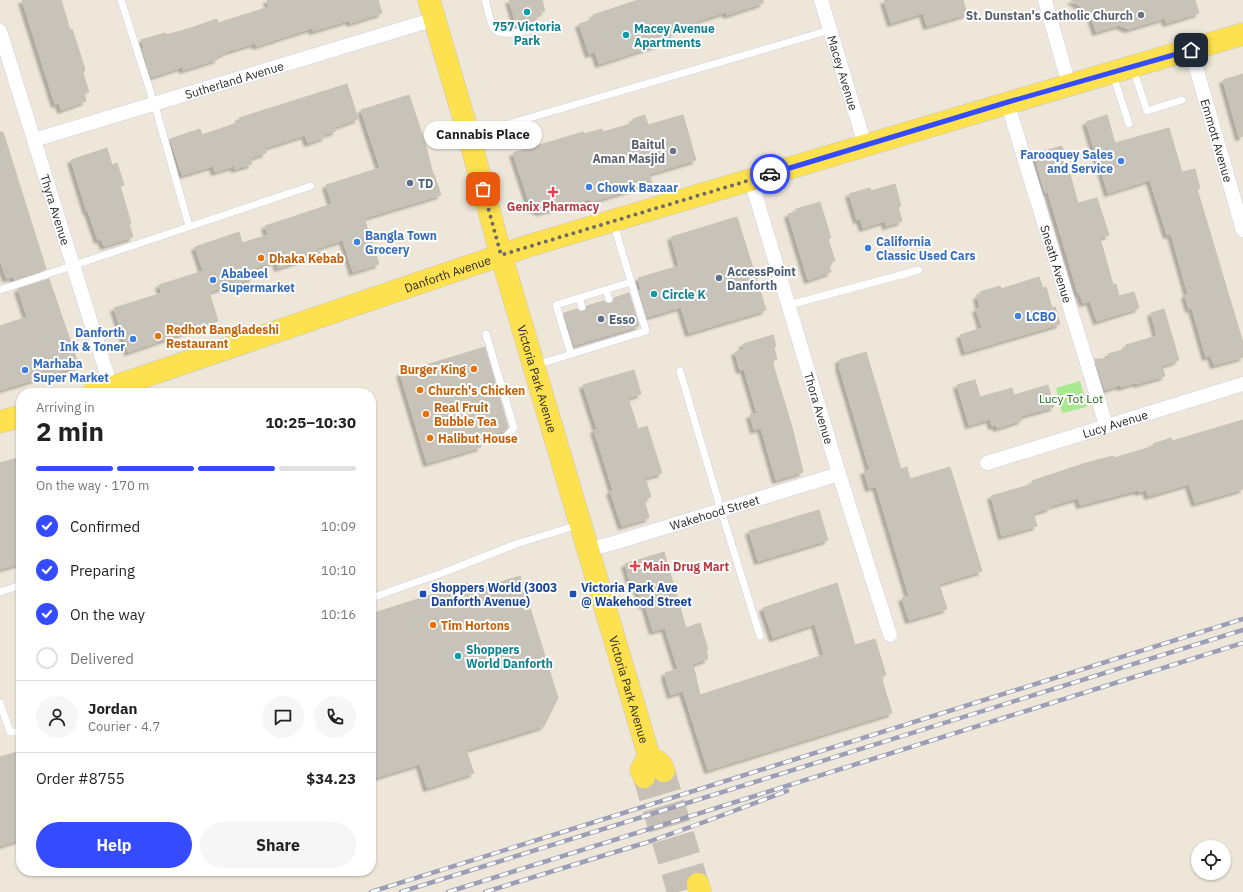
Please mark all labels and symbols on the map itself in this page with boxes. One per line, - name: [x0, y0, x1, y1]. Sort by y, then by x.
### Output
- marker: 757 Victoria Park: [522, 7, 532, 17]
- place label: St. Dunstan's Catholic Church: [966, 8, 1133, 23]
- marker: St. Dunstan's Catholic Church: [1136, 10, 1146, 20]
- place label: 757 Victoria Park: [493, 19, 561, 48]
- place label: Macey Avenue Apartments: [634, 21, 715, 50]
- marker: Macey Avenue Apartments: [621, 30, 631, 40]
- street label: Macey Avenue: [825, 33, 862, 112]
- pin: [1174, 33, 1208, 67]
- street label: Sutherland Avenue: [183, 58, 286, 102]
- street label: Emmott Avenue: [1198, 97, 1236, 184]
- callout: Cannabis Place: [424, 121, 542, 149]
- place label: Baitul Aman Masjid: [592, 137, 665, 166]
- marker: Baitul Aman Masjid: [668, 146, 678, 156]
- place label: Farooquey Sales and Service: [1020, 147, 1113, 176]
- courier: [750, 154, 790, 194]
- marker: Farooquey Sales and Service: [1116, 156, 1126, 166]
- street label: Thyra Avenue: [38, 172, 74, 247]
- pin: [466, 172, 500, 206]
- place label: TD: [418, 176, 433, 191]
- marker: TD: [405, 178, 415, 188]
- place label: Chowk Bazaar: [597, 180, 678, 195]
- marker: Chowk Bazaar: [584, 182, 594, 192]
- marker: Genix Pharmacy: [548, 187, 558, 197]
- place label: Genix Pharmacy: [507, 199, 600, 214]
- street label: Sneath Avenue: [1038, 223, 1076, 305]
- place label: Bangla Town Grocery: [365, 228, 437, 257]
- place label: California Classic Used Cars: [876, 234, 976, 263]
- marker: Bangla Town Grocery: [352, 237, 362, 247]
- marker: California Classic Used Cars: [863, 243, 873, 253]
- place label: Dhaka Kebab: [269, 251, 344, 266]
- street label: Danforth Avenue: [402, 252, 493, 295]
- marker: Dhaka Kebab: [256, 253, 266, 263]
- place label: AccessPoint Danforth: [727, 264, 796, 293]
- place label: Ababeel Supermarket: [221, 266, 295, 295]
- marker: AccessPoint Danforth: [714, 273, 724, 283]
- marker: Ababeel Supermarket: [208, 275, 218, 285]
- place label: Circle K: [662, 287, 706, 302]
- marker: Circle K: [649, 289, 659, 299]
- place label: LCBO: [1026, 309, 1056, 324]
- marker: LCBO: [1013, 311, 1023, 321]
- place label: Esso: [609, 312, 635, 327]
- marker: Esso: [596, 314, 606, 324]
- place label: Redhot Bangladeshi Restaurant: [166, 322, 279, 351]
- street label: Victoria Park Avenue: [515, 323, 561, 435]
- place label: Danforth Ink & Toner: [60, 325, 125, 354]
- marker: Redhot Bangladeshi Restaurant: [153, 331, 163, 341]
- marker: Danforth Ink & Toner: [128, 334, 138, 344]
- place label: Marhaba Super Market: [33, 356, 109, 385]
- place label: Burger King: [400, 362, 466, 377]
- marker: Burger King: [469, 364, 479, 374]
- marker: Marhaba Super Market: [20, 365, 30, 375]
- street label: Thora Avenue: [801, 370, 837, 446]
- place label: Church's Chicken: [428, 383, 525, 398]
- marker: Church's Chicken: [415, 385, 425, 395]
- park label: Lucy Tot Lot: [1039, 391, 1103, 406]
- place label: Real Fruit Bubble Tea: [434, 400, 497, 429]
- street label: Lucy Avenue: [1080, 406, 1150, 441]
- marker: Real Fruit Bubble Tea: [421, 409, 431, 419]
- place label: Halibut House: [438, 431, 518, 446]
- marker: Halibut House: [425, 433, 435, 443]
- street label: Wakehood Street: [668, 491, 761, 533]
- place label: Main Drug Mart: [643, 559, 729, 574]
- marker: Main Drug Mart: [630, 561, 640, 571]
- place label: Shoppers World (3003 Danforth Avenue): [431, 580, 557, 609]
- place label: Victoria Park Ave @ Wakehood Street: [581, 580, 692, 609]
- marker: Shoppers World (3003 Danforth Avenue): [418, 589, 428, 599]
- marker: Victoria Park Ave @ Wakehood Street: [568, 589, 578, 599]
- place label: Tim Hortons: [441, 618, 510, 633]
- marker: Tim Hortons: [428, 620, 438, 630]
- street label: Victoria Park Avenue: [606, 634, 652, 745]
- place label: Shoppers World Danforth: [466, 642, 553, 671]
- marker: Shoppers World Danforth: [453, 651, 463, 661]

